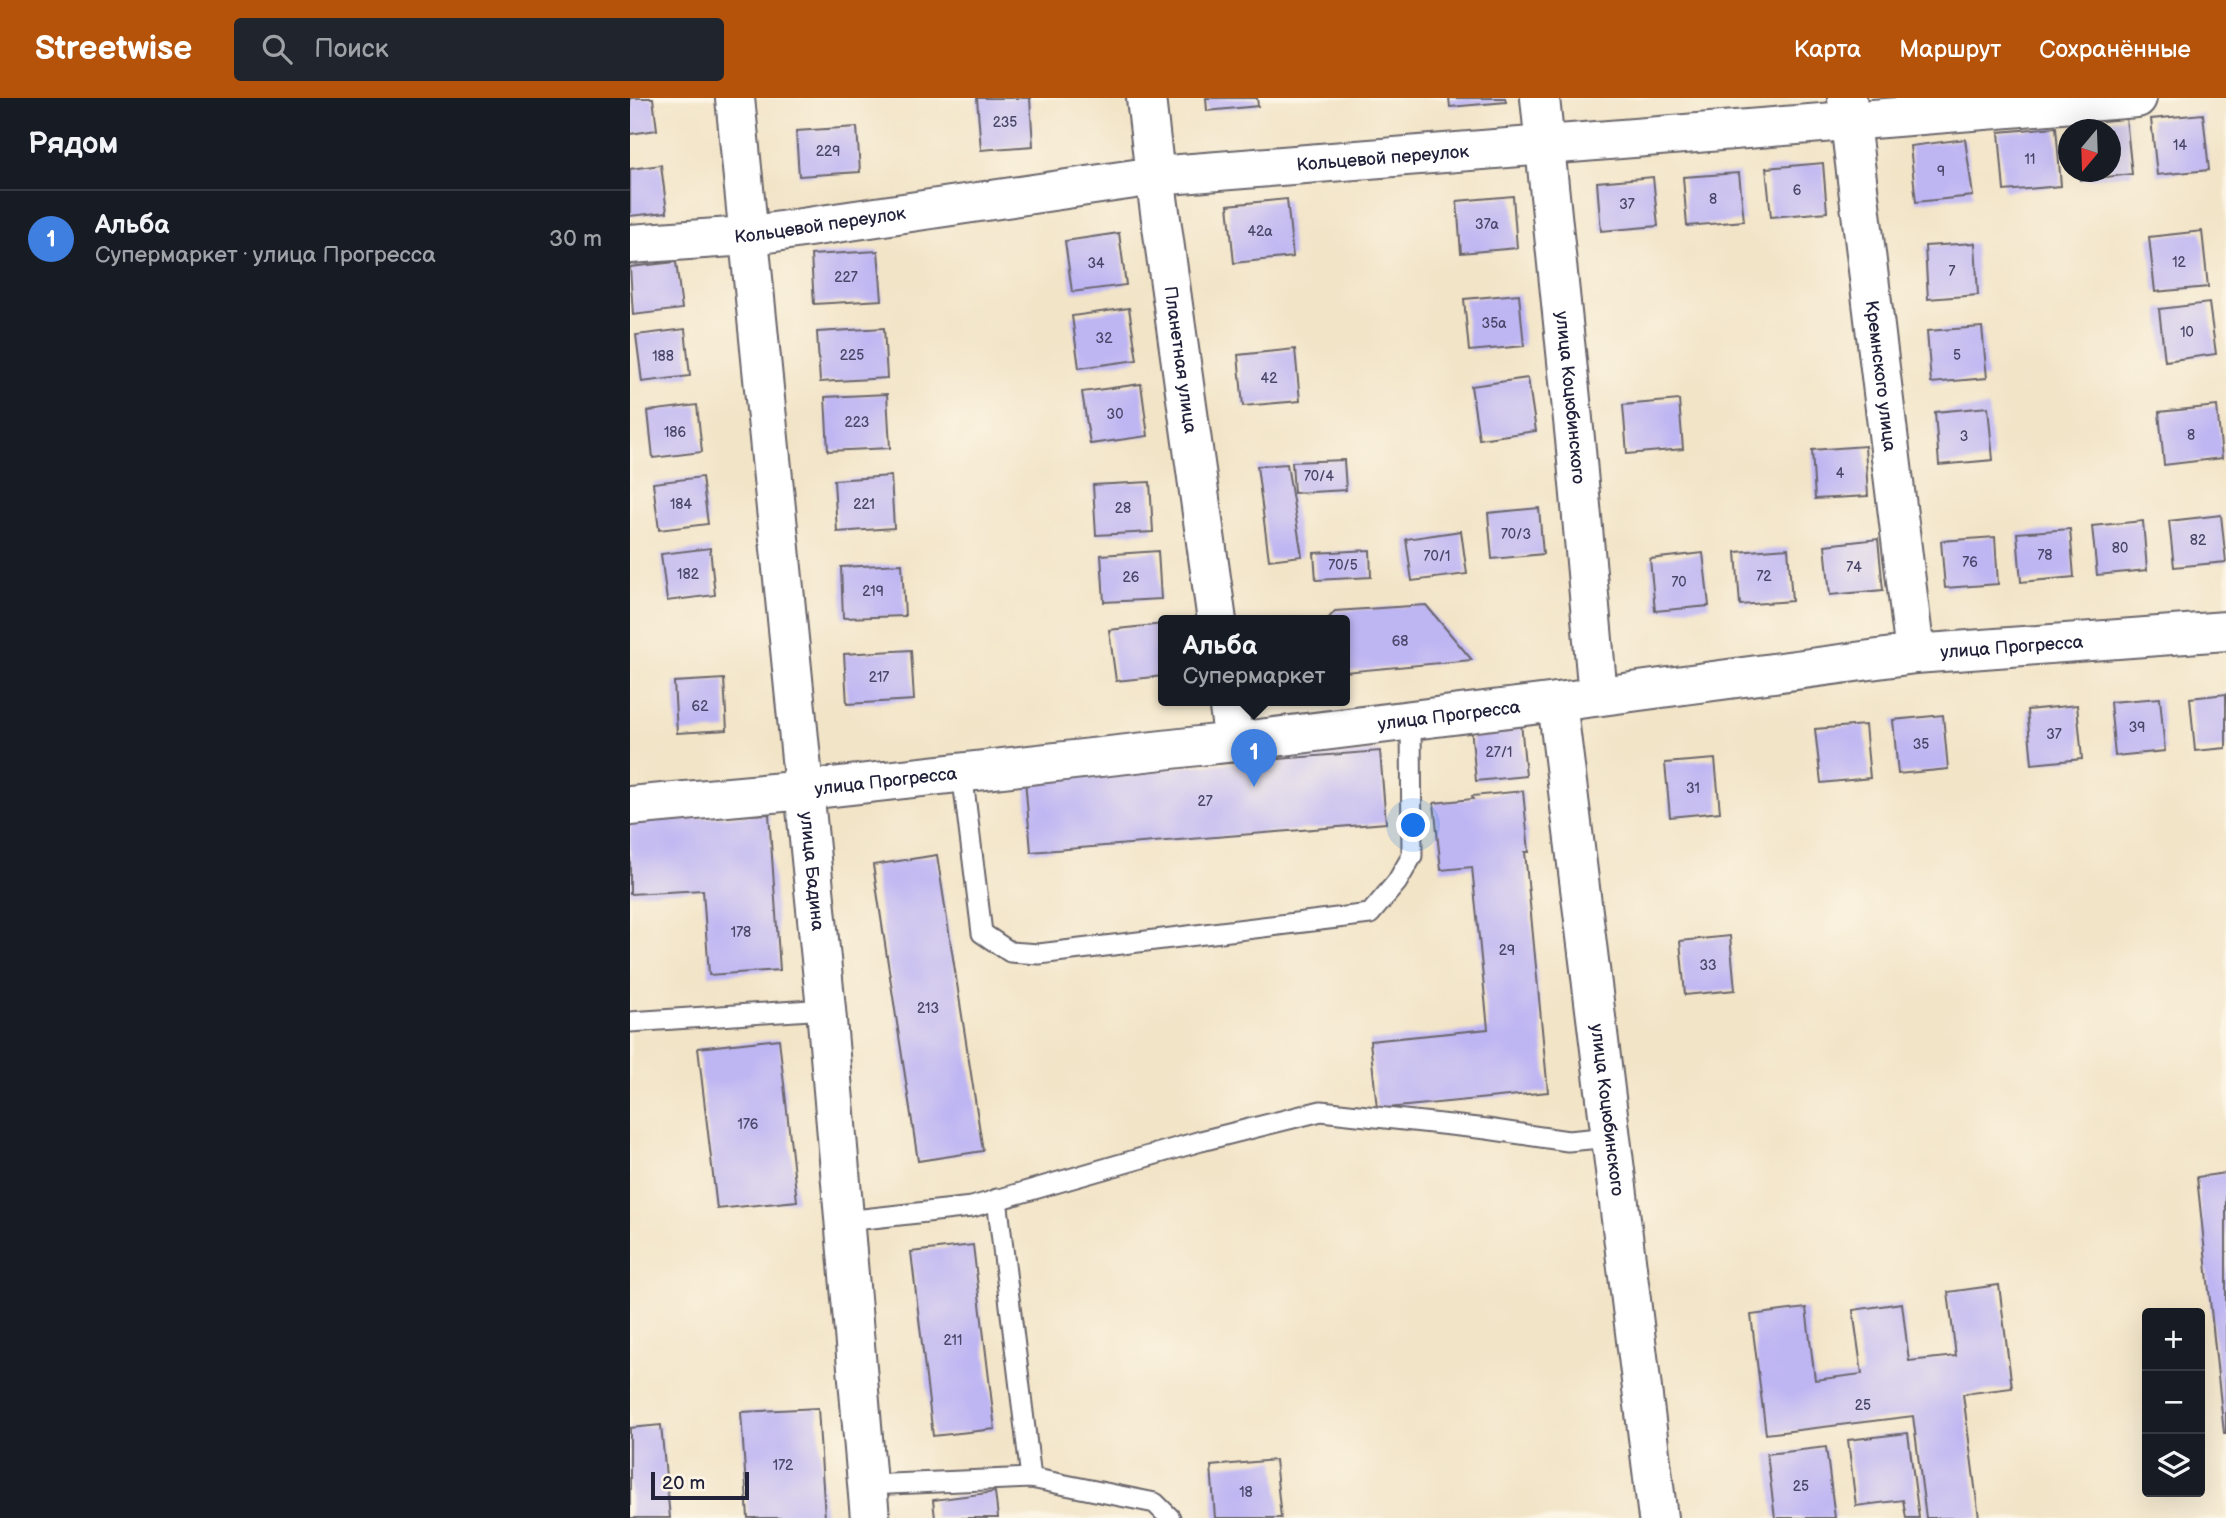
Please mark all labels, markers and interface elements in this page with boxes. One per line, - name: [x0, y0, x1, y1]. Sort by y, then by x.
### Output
- search box: [234, 18, 724, 81]
- text: Streetwise: [35, 29, 192, 69]
- icon: search: [258, 30, 296, 68]
- text: Поиск: [314, 34, 388, 65]
- text: Карта: [1794, 35, 1861, 64]
- text: Маршрут: [1899, 35, 2001, 64]
- text: Сохранённые: [2039, 35, 2191, 64]
- house number: 235: [993, 114, 1017, 131]
- north arrow: [2058, 119, 2121, 182]
- text: Рядом: [28, 126, 118, 162]
- house number: 14: [2173, 137, 2187, 154]
- street label: Кольцевой переулок: [1296, 141, 1470, 175]
- house number: 229: [816, 143, 840, 160]
- house number: 11: [2025, 151, 2035, 168]
- house number: 9: [1937, 163, 1945, 180]
- house number: 6: [1793, 182, 1802, 199]
- house number: 8: [1709, 191, 1717, 208]
- house number: 37: [1619, 196, 1635, 213]
- street label: Кольцевой переулок: [734, 202, 907, 247]
- text: Альба: [95, 210, 169, 241]
- house number: 37а: [1475, 216, 1500, 233]
- house number: 42а: [1247, 223, 1273, 240]
- text: 1: [46, 225, 56, 253]
- text: 30 m: [549, 225, 602, 253]
- text: Супермаркет · улица Прогресса: [95, 241, 436, 269]
- house number: 12: [2172, 254, 2187, 271]
- house number: 34: [1087, 255, 1105, 272]
- house number: 7: [1949, 263, 1956, 280]
- house number: 227: [834, 269, 858, 286]
- street label: Планетная улица: [1160, 285, 1201, 435]
- street label: Кремнского улица: [1861, 299, 1901, 453]
- street label: улица Коцюбинского: [1551, 310, 1589, 485]
- house number: 35а: [1482, 315, 1507, 332]
- house number: 10: [2180, 324, 2194, 341]
- house number: 32: [1096, 330, 1113, 347]
- house number: 225: [840, 347, 864, 364]
- house number: 5: [1953, 347, 1961, 364]
- house number: 188: [652, 348, 674, 365]
- house number: 42: [1261, 370, 1278, 387]
- house number: 30: [1107, 406, 1123, 423]
- house number: 223: [845, 414, 869, 431]
- house number: 186: [664, 424, 687, 441]
- house number: 8: [2187, 427, 2195, 444]
- house number: 3: [1960, 428, 1968, 445]
- house number: 4: [1836, 465, 1845, 482]
- house number: 70/4: [1304, 468, 1334, 485]
- house number: 184: [670, 496, 693, 513]
- house number: 221: [853, 496, 875, 513]
- house number: 28: [1115, 500, 1131, 517]
- house number: 70/3: [1501, 526, 1531, 543]
- house number: 82: [2190, 532, 2207, 549]
- house number: 80: [2112, 540, 2128, 557]
- house number: 78: [2037, 547, 2053, 564]
- house number: 70/1: [1424, 548, 1450, 565]
- house number: 76: [1962, 554, 1978, 571]
- house number: 70/5: [1328, 557, 1358, 574]
- house number: 74: [1846, 559, 1862, 576]
- house number: 182: [677, 566, 700, 583]
- house number: 72: [1756, 568, 1772, 585]
- house number: 26: [1123, 569, 1140, 586]
- house number: 70: [1671, 574, 1687, 591]
- house number: 219: [862, 583, 884, 600]
- popup: [1158, 615, 1350, 706]
- text: Альба: [1183, 631, 1257, 662]
- street label: улица Прогресса: [1939, 631, 2084, 663]
- house number: 68: [1392, 633, 1408, 650]
- text: Супермаркет: [1183, 662, 1325, 690]
- house number: 217: [869, 669, 889, 686]
- street label: улица Прогресса: [1377, 696, 1522, 735]
- house number: 62: [692, 698, 709, 715]
- house number: 39: [2129, 719, 2145, 736]
- house number: 37: [2046, 726, 2062, 743]
- pin: 1: [1231, 729, 1277, 787]
- house number: 35: [1913, 736, 1929, 753]
- house number: 27/1: [1486, 744, 1512, 761]
- street label: улица Прогресса: [813, 763, 959, 799]
- house number: 31: [1686, 780, 1700, 797]
- house number: 27: [1197, 793, 1213, 810]
- your location: [1396, 808, 1430, 842]
- street label: улица Бадина: [796, 811, 829, 932]
- house number: 178: [731, 924, 751, 941]
- house number: 29: [1499, 942, 1515, 959]
- house number: 33: [1699, 957, 1717, 974]
- house number: 213: [917, 1000, 939, 1017]
- street label: улица Коцюбинского: [1586, 1023, 1629, 1197]
- house number: 176: [738, 1116, 759, 1133]
- map controls: [2142, 1308, 2205, 1497]
- button: +: [2142, 1308, 2205, 1371]
- house number: 211: [944, 1332, 962, 1349]
- button: −: [2142, 1371, 2205, 1434]
- house number: 25: [1855, 1397, 1871, 1414]
- button: layers: [2142, 1434, 2205, 1497]
- house number: 172: [773, 1457, 794, 1474]
- scale bar: [651, 1469, 749, 1501]
- text: 20 m: [662, 1472, 705, 1495]
- house number: 25: [1793, 1478, 1809, 1495]
- house number: 18: [1239, 1484, 1253, 1501]

